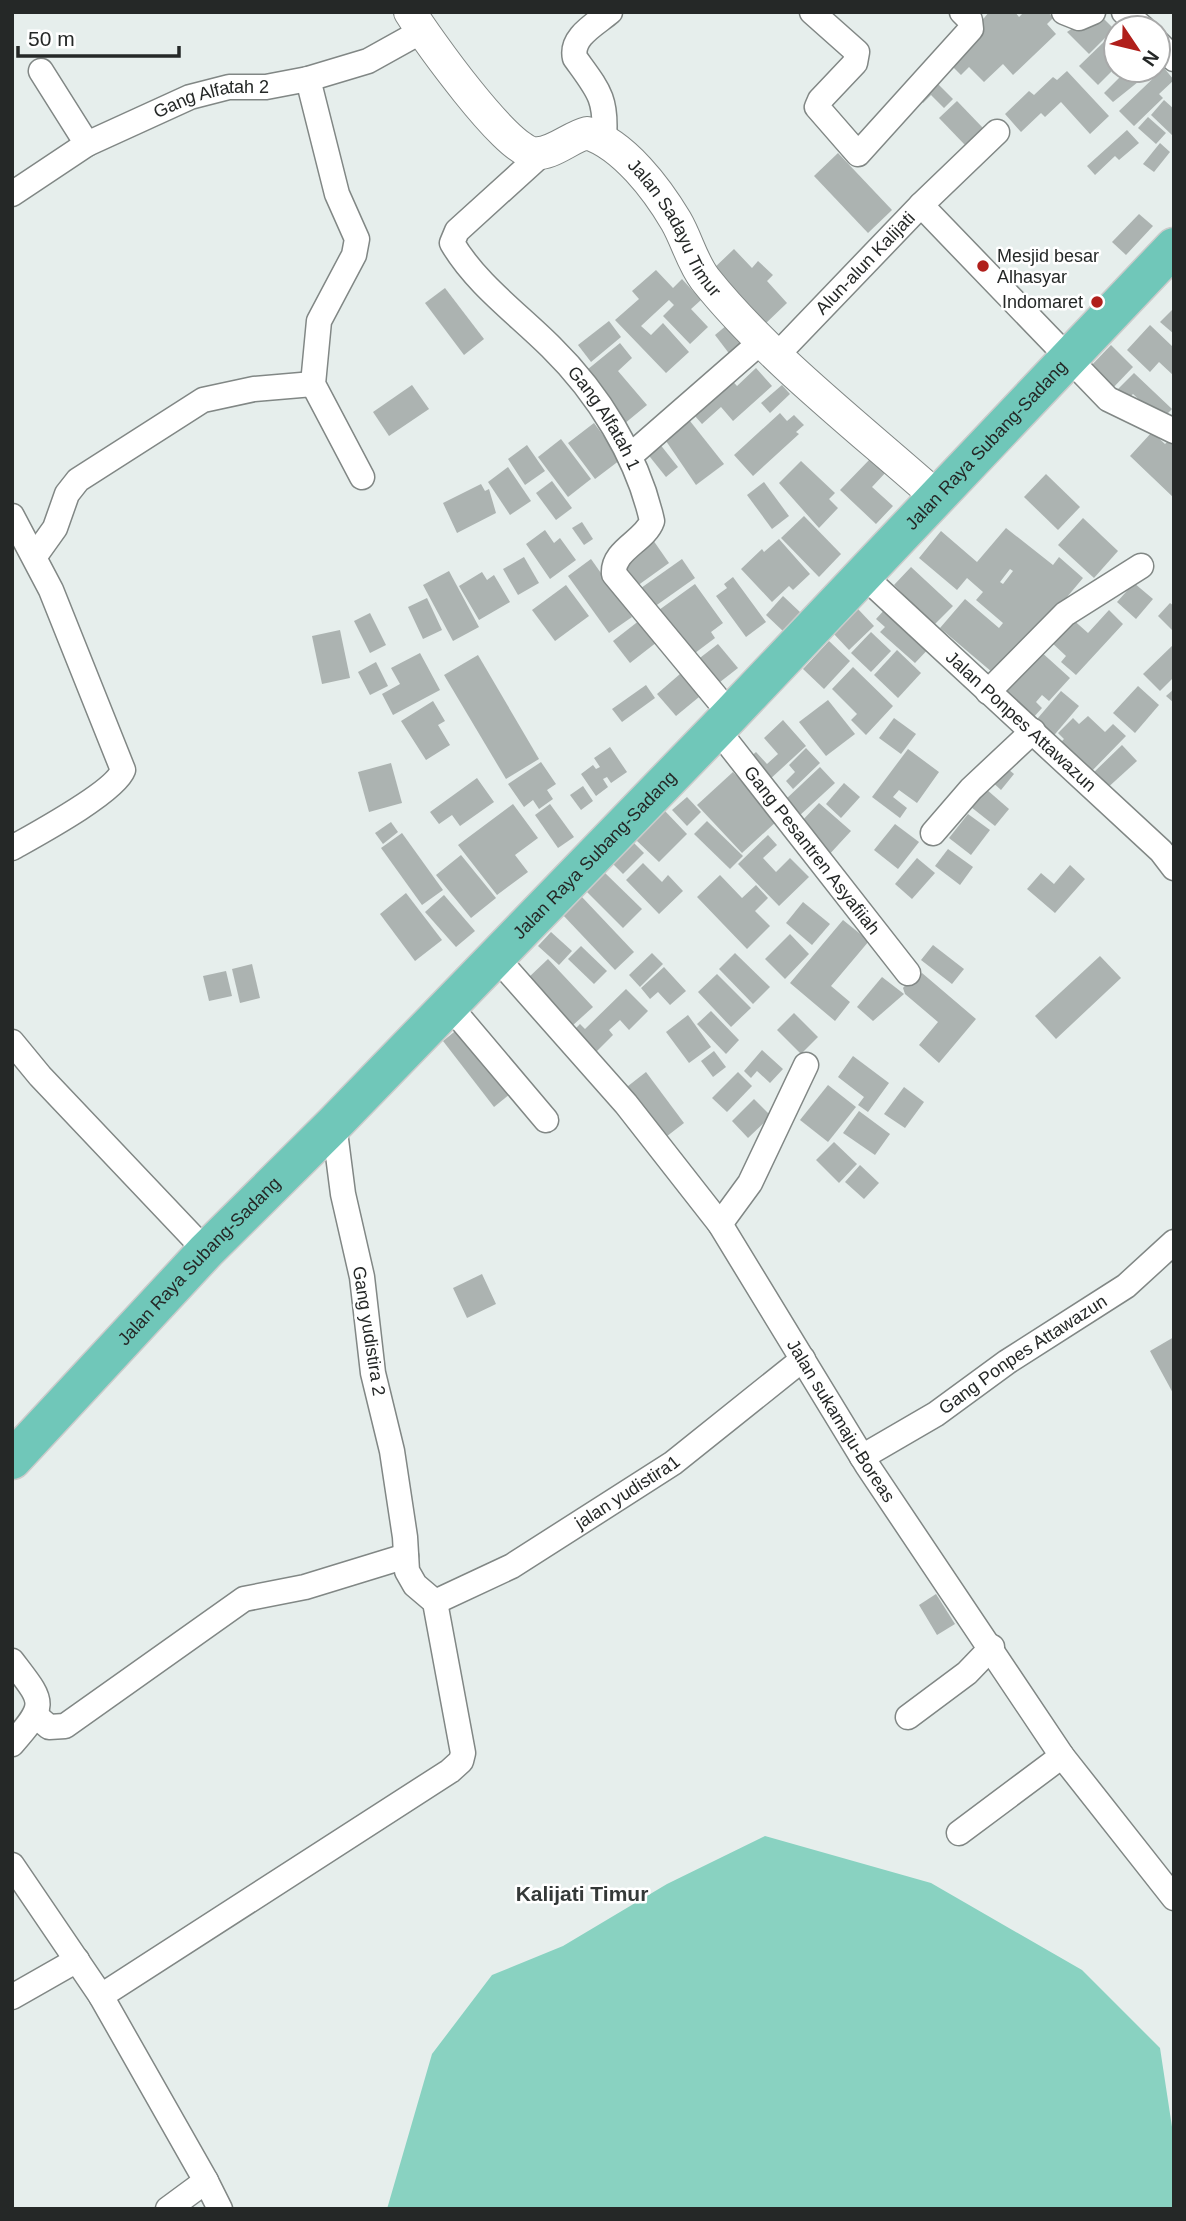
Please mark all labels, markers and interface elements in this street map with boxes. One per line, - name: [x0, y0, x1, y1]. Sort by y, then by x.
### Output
- scale bar: [18, 14, 178, 58]
- north arrow: [1102, 14, 1172, 84]
- text: 50 m: [28, 27, 75, 50]
- text: N: [1138, 47, 1163, 70]
- street label: Gang Alfatah 2: [150, 77, 269, 122]
- street label: Jalan Sadayu Timur: [624, 155, 725, 301]
- street label: Alun-alun Kalijati: [812, 208, 919, 318]
- place label: Mesjid besar Alhasyar: [997, 246, 1099, 287]
- marker: Mesjid besar Alhasyar: [975, 258, 991, 274]
- place label: Indomaret: [1002, 292, 1083, 312]
- marker: Indomaret: [1089, 294, 1105, 310]
- street label: Jalan Raya Subang-Sadang: [901, 356, 1071, 534]
- street label: Gang Alfatah 1: [564, 362, 644, 473]
- street label: Jalan Ponpes Attawazun: [942, 647, 1100, 796]
- street label: Gang Pesantren Asyafiiah: [740, 762, 884, 938]
- street label: Jalan Raya Subang-Sadang: [509, 767, 680, 943]
- street label: Jalan Raya Subang-Sadang: [114, 1173, 284, 1349]
- street label: Gang yudistira 2: [349, 1265, 389, 1397]
- street label: Gang Ponpes Attawazun: [935, 1291, 1111, 1418]
- street label: Jalan sukamaju-Boreas: [783, 1336, 899, 1506]
- street label: jalan yudistira1: [571, 1451, 684, 1534]
- district label: Kalijati Timur: [516, 1882, 648, 1905]

